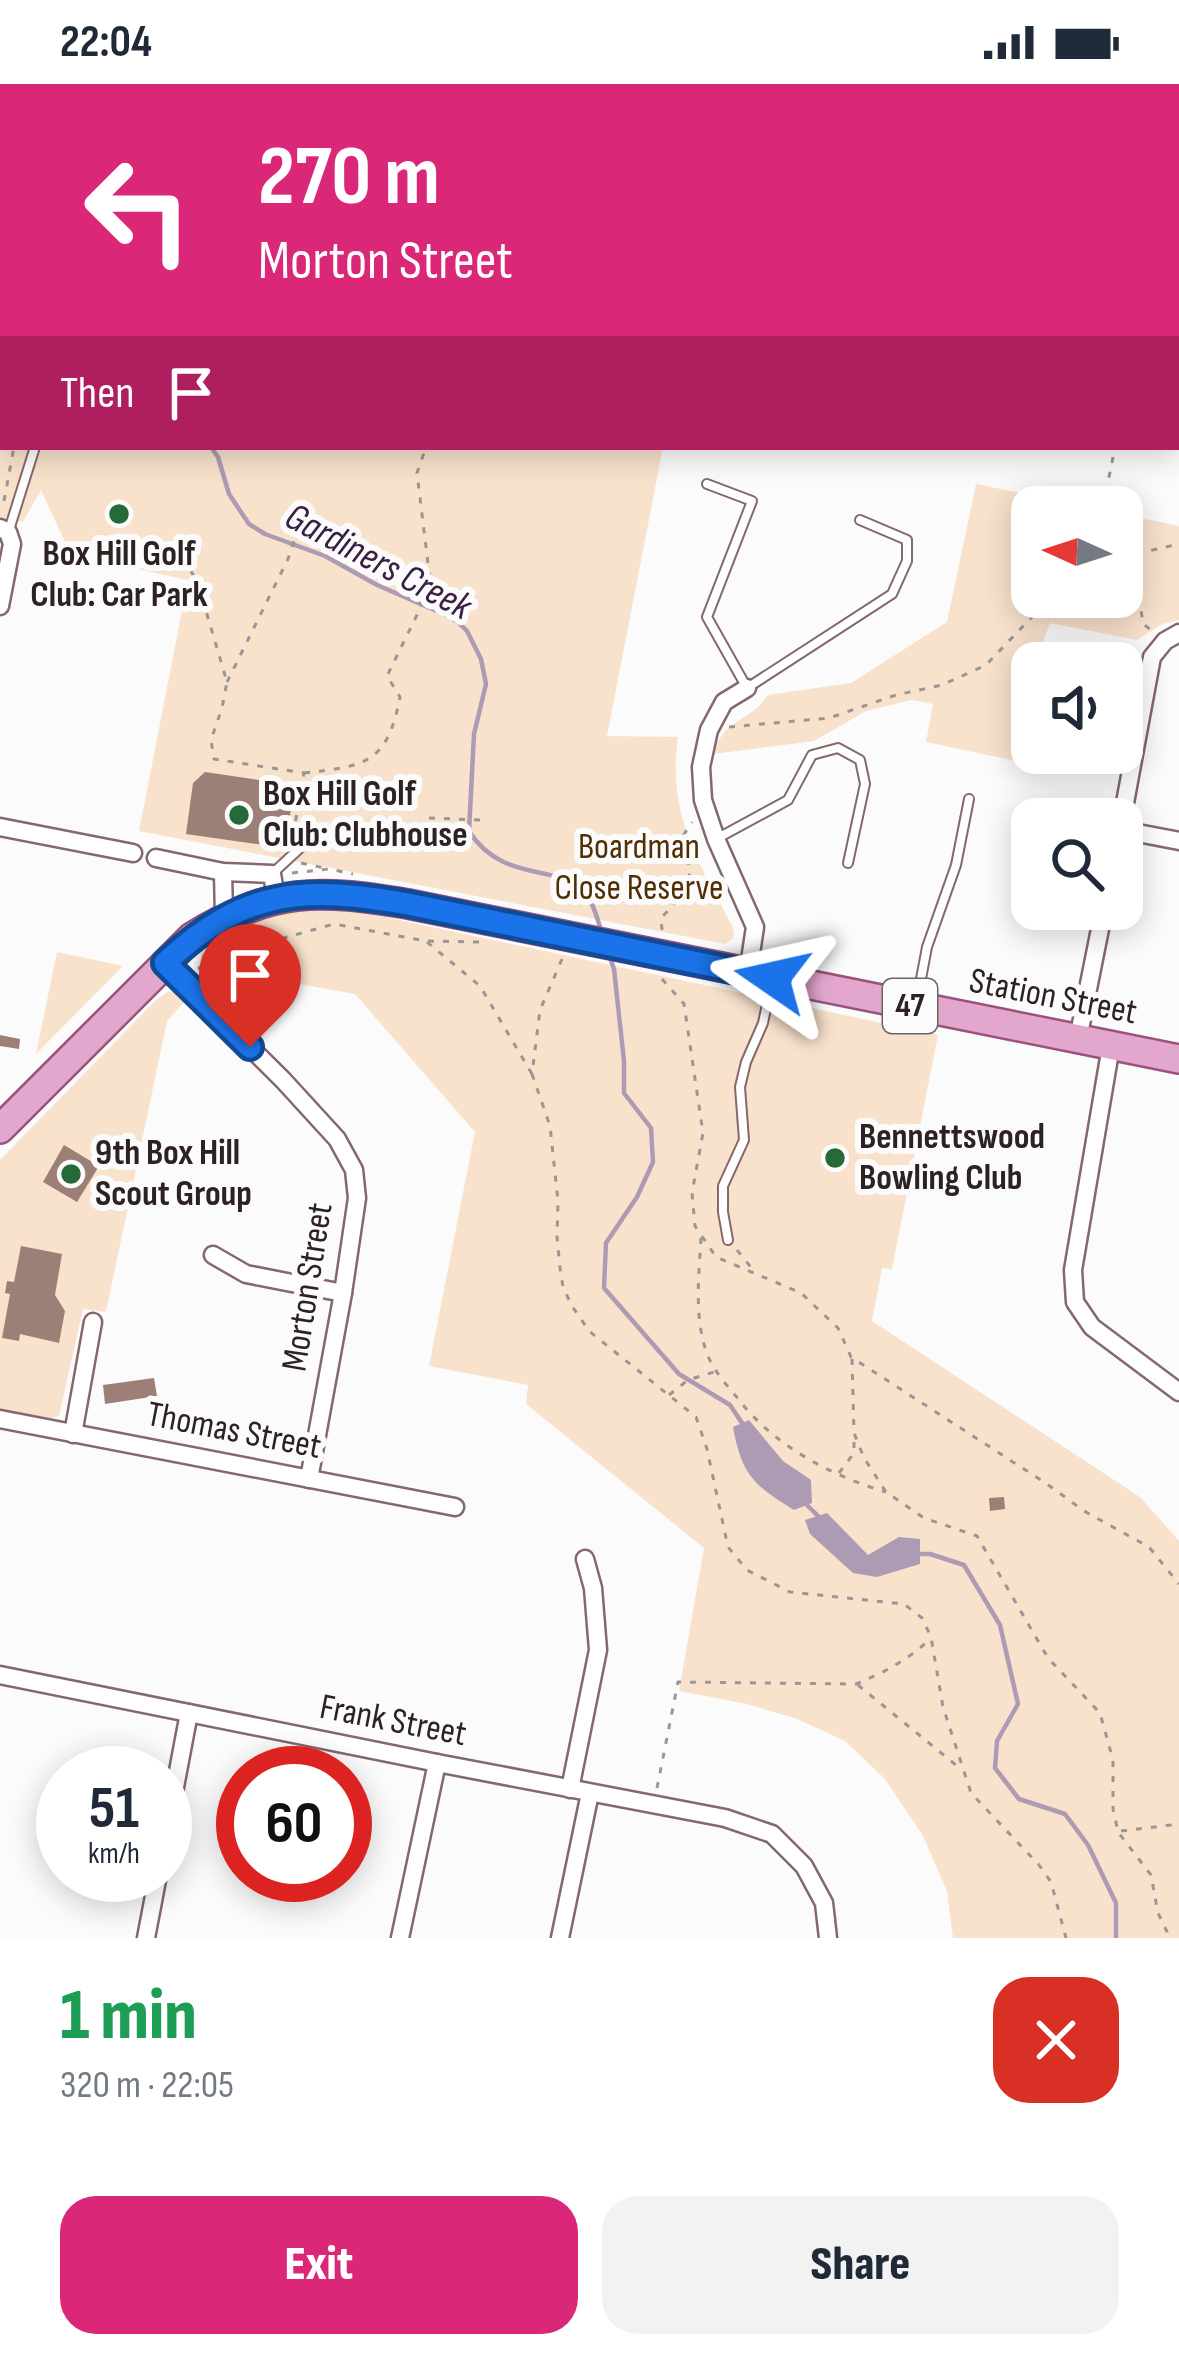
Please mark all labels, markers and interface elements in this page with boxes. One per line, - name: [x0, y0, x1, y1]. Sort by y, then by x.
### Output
- text: 22:04: [60, 15, 152, 70]
- text: 270 m: [258, 127, 440, 228]
- icon: left: [60, 132, 216, 288]
- text: Morton Street: [258, 229, 513, 294]
- icon: arrive: [158, 360, 224, 426]
- text: Then: [60, 366, 134, 421]
- north arrow: [1011, 486, 1143, 618]
- map controls: [1011, 486, 1143, 930]
- water label: Gardiners Creek: [277, 493, 480, 631]
- marker: Box Hill Golf Club: Car Park: [106, 501, 132, 527]
- place label: Box Hill Golf Club: Car Park: [30, 533, 208, 617]
- button: sound: [1011, 642, 1143, 774]
- place label: Box Hill Golf Club: Clubhouse: [263, 773, 468, 857]
- button: search: [1011, 798, 1143, 930]
- marker: Box Hill Golf Club: Clubhouse: [226, 802, 252, 828]
- park label: Boardman Close Reserve: [554, 826, 724, 910]
- position arrow: [709, 915, 835, 1041]
- pin: [199, 924, 301, 1047]
- icon: arrive: [217, 942, 283, 1008]
- street label: Station Street: [966, 960, 1140, 1034]
- road number: 47: [883, 979, 937, 1033]
- place label: Bennettswood Bowling Club: [859, 1116, 1045, 1200]
- place label: 9th Box Hill Scout Group: [95, 1132, 252, 1216]
- marker: Bennettswood Bowling Club: [822, 1145, 848, 1171]
- marker: 9th Box Hill Scout Group: [58, 1161, 84, 1187]
- street label: Morton Street: [273, 1200, 343, 1374]
- street label: Thomas Street: [143, 1393, 325, 1469]
- street label: Frank Street: [316, 1686, 470, 1756]
- speed limit sign: 60: [216, 1746, 372, 1902]
- text: 51: [89, 1773, 139, 1845]
- text: km/h: [88, 1836, 140, 1872]
- text: 1 min: [60, 1973, 197, 2060]
- button: close: [993, 1977, 1119, 2103]
- text: 320 m · 22:05: [60, 2062, 234, 2109]
- button: Exit: [60, 2196, 578, 2334]
- button: Share: [602, 2196, 1119, 2334]

